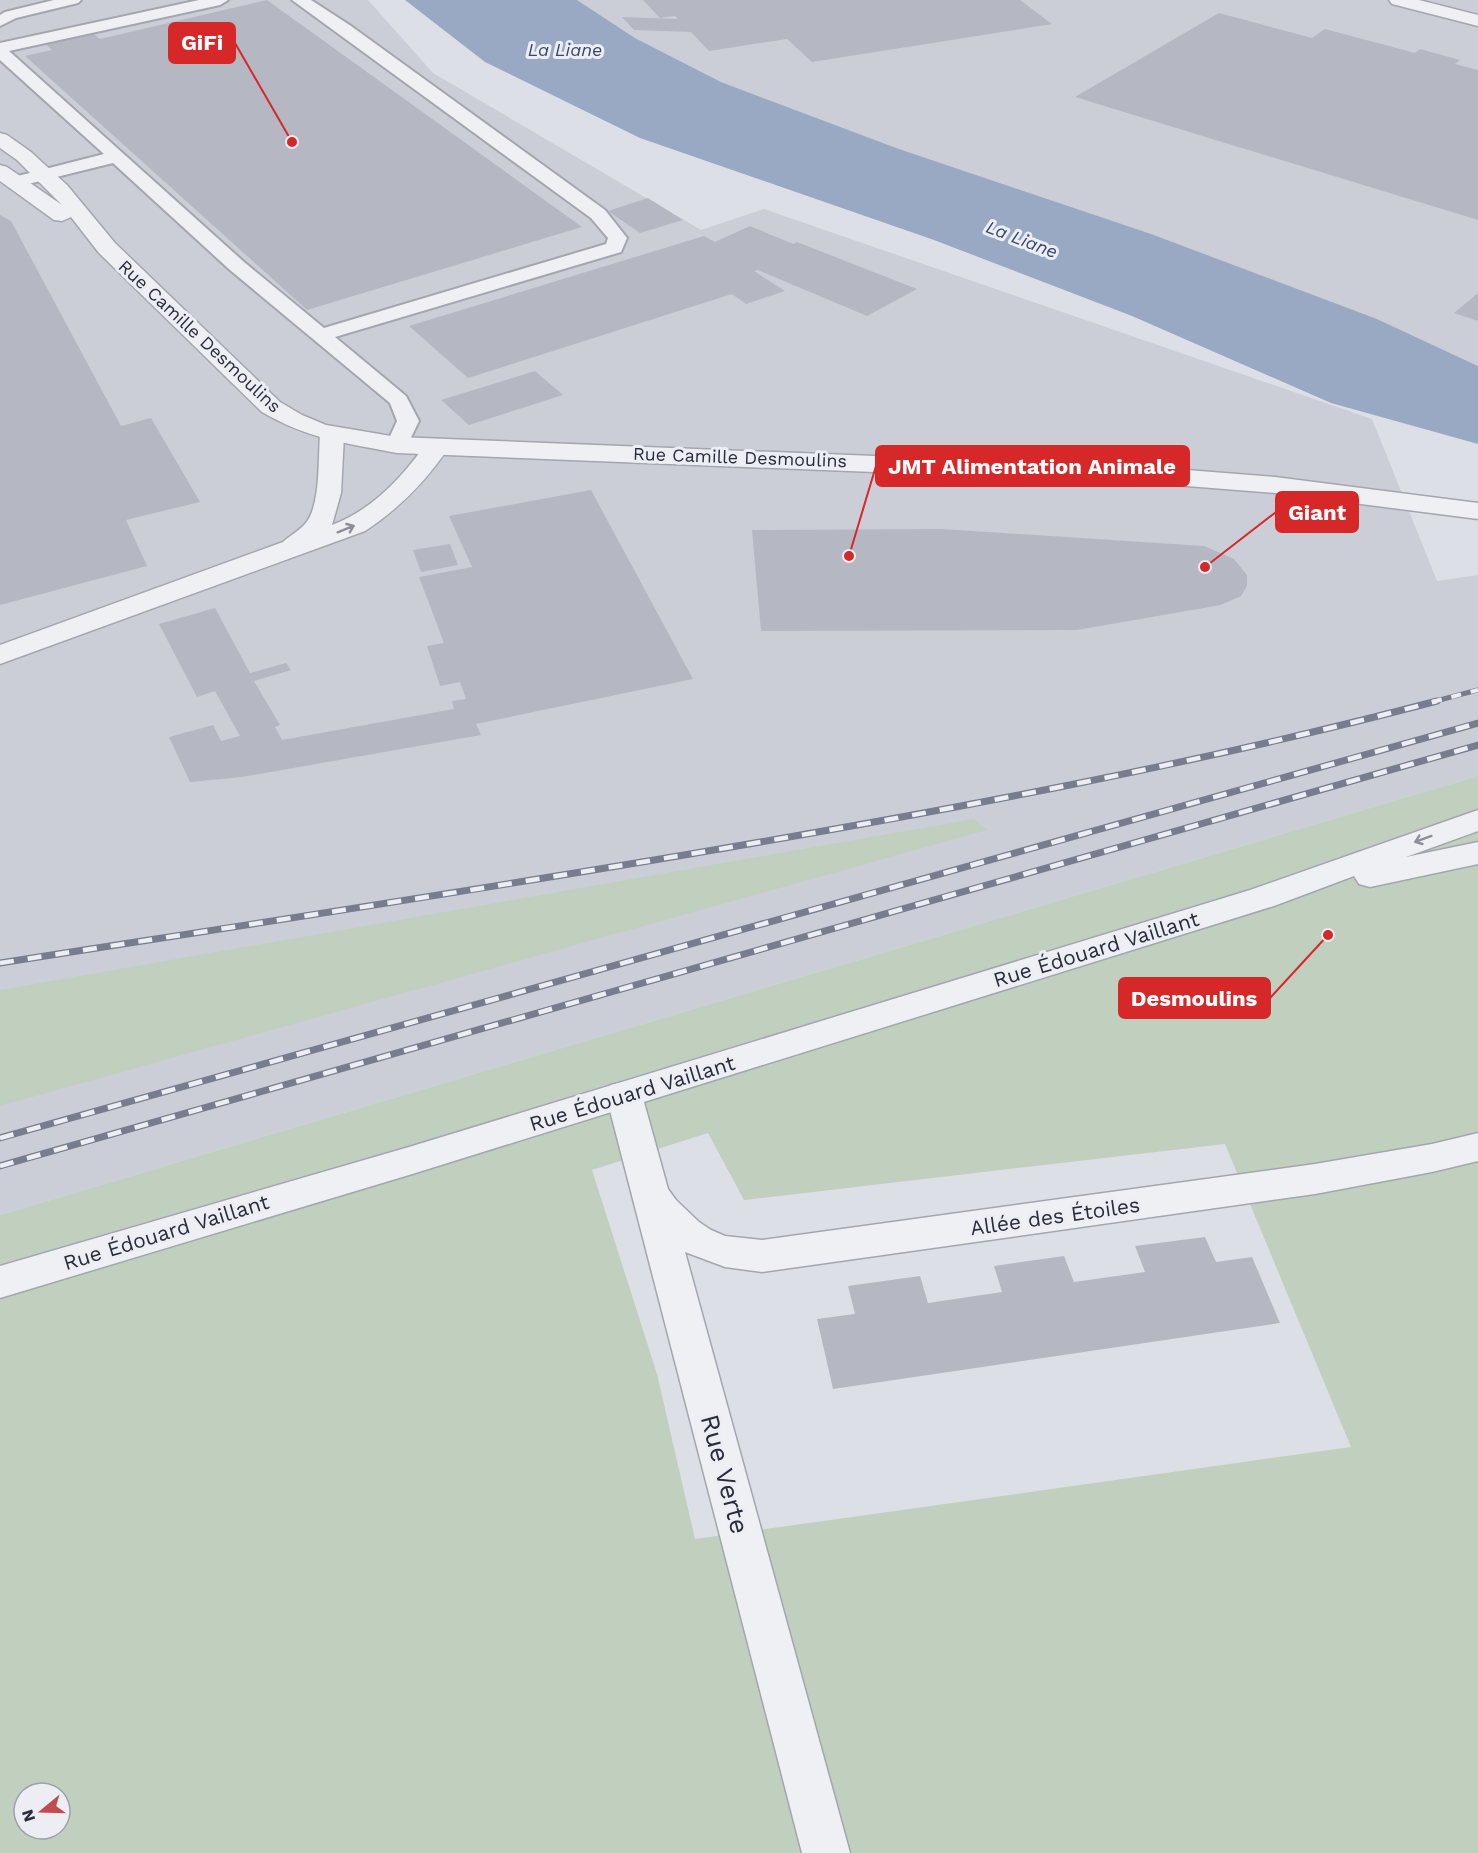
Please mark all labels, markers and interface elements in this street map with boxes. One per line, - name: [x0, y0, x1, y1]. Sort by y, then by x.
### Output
- callout: GiFi: [169, 23, 235, 63]
- text: GiFi: [181, 30, 223, 55]
- water label: La Liane: [528, 39, 602, 60]
- water label: La Liane: [983, 216, 1061, 262]
- street label: Rue Camille Desmoulins: [114, 255, 286, 417]
- street label: Rue Camille Desmoulins: [633, 443, 847, 471]
- callout: JMT Alimentation Animale: [876, 446, 1189, 486]
- text: JMT Alimentation Animale: [888, 454, 1176, 479]
- callout: Giant: [1276, 492, 1358, 532]
- text: Giant: [1288, 500, 1346, 525]
- one-way arrow: [336, 523, 354, 534]
- one-way arrow: [1414, 834, 1432, 845]
- street label: Rue Édouard Vaillant: [990, 906, 1202, 992]
- callout: Desmoulins: [1119, 978, 1270, 1018]
- text: Desmoulins: [1131, 986, 1258, 1011]
- street label: Rue Édouard Vaillant: [526, 1050, 738, 1136]
- street label: Rue Édouard Vaillant: [60, 1189, 272, 1275]
- street label: Allée des Étoiles: [968, 1192, 1142, 1240]
- street label: Rue Verte: [695, 1411, 755, 1537]
- north arrow: [12, 1781, 72, 1841]
- text: N: [17, 1807, 39, 1824]

